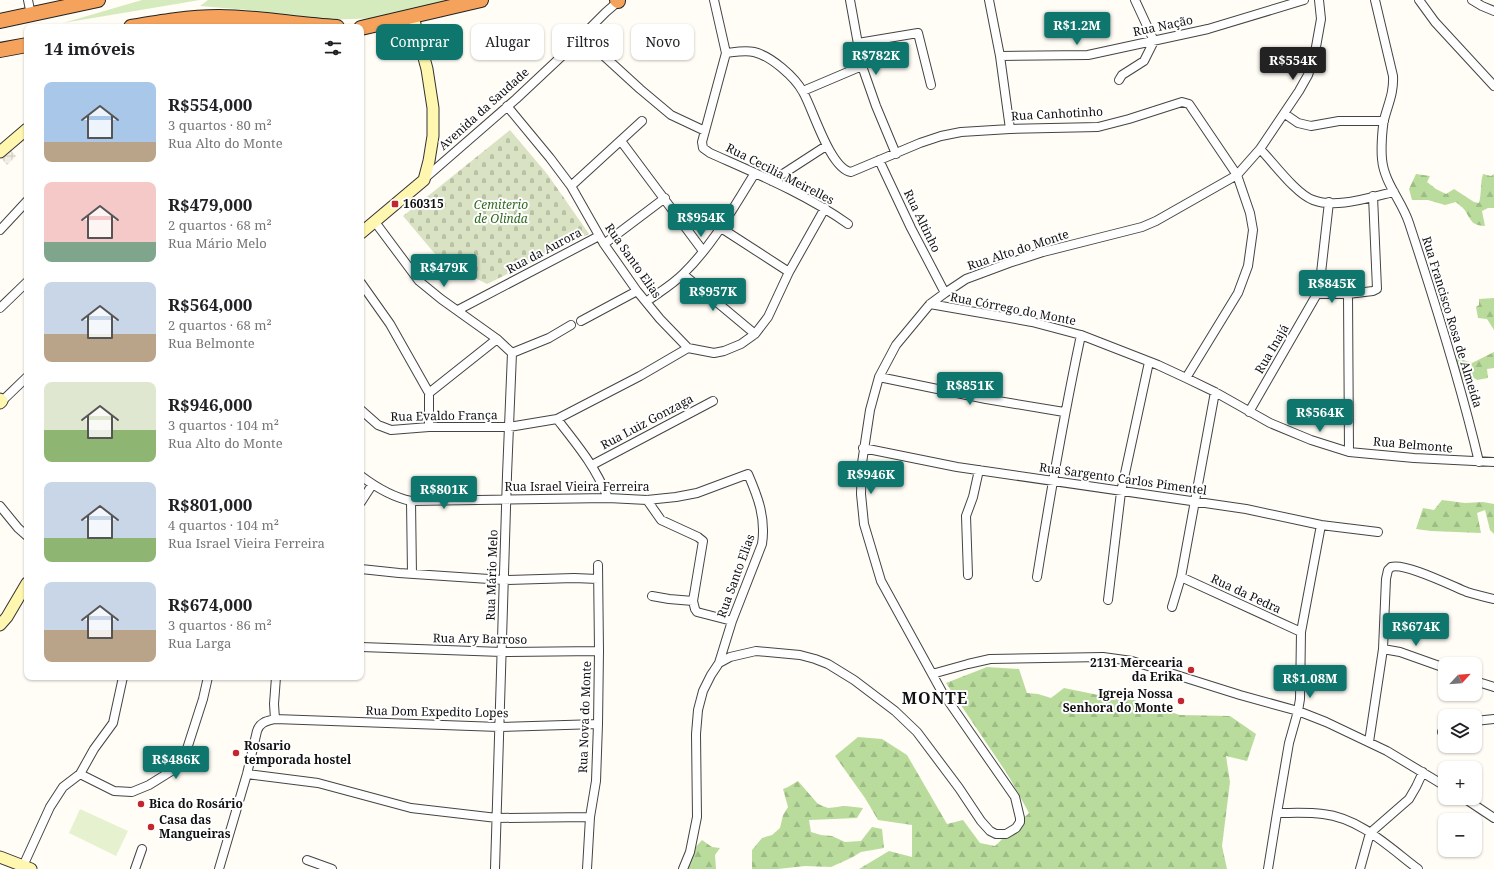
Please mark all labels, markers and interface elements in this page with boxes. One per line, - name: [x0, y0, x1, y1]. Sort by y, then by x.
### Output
- street label: Rua Nação: [1131, 11, 1194, 40]
- pin: R$1.2M: [1044, 12, 1110, 46]
- text: R$1.2M: [1053, 16, 1101, 34]
- chip: Comprar: [376, 24, 463, 60]
- chip: Alugar: [471, 24, 544, 60]
- chip: Filtros: [552, 24, 623, 60]
- chip: Novo: [631, 24, 694, 60]
- text: 14 imóveis: [44, 37, 135, 60]
- icon: filters: [322, 37, 344, 59]
- pin: R$782K: [843, 42, 909, 76]
- text: R$782K: [852, 46, 900, 64]
- pin: R$554K: [1260, 47, 1326, 81]
- text: R$554K: [1269, 51, 1317, 69]
- street label: Avenida da Saudade: [435, 64, 532, 154]
- text: R$554,000: [168, 93, 252, 116]
- icon: home: [76, 98, 124, 146]
- street label: Rua Canhotinho: [1011, 103, 1103, 124]
- text: 3 quartos · 80 m²: [168, 116, 272, 134]
- text: Rua Alto do Monte: [168, 134, 283, 152]
- street label: Rua Cecilia Meirelles: [723, 139, 837, 208]
- street label: Rua Altinho: [900, 187, 945, 255]
- text: R$479,000: [168, 193, 252, 216]
- place label: 160315: [403, 195, 444, 212]
- park label: Cemiterio de Olinda: [474, 196, 528, 227]
- icon: home: [76, 198, 124, 246]
- marker: 160315: [390, 199, 400, 209]
- pin: R$954K: [668, 204, 734, 238]
- text: R$954K: [677, 208, 725, 226]
- text: 2 quartos · 68 m²: [168, 216, 272, 234]
- street label: Rua Santo Elias: [601, 220, 666, 302]
- street label: Rua da Aurora: [503, 223, 585, 278]
- street label: Rua Alto do Monte: [965, 225, 1071, 274]
- text: Rua Mário Melo: [168, 234, 267, 252]
- street label: Rua Francisco Rosa de Almeida: [1418, 234, 1487, 410]
- pin: R$479K: [411, 254, 477, 288]
- text: R$479K: [420, 258, 468, 276]
- pin: R$845K: [1299, 270, 1365, 304]
- text: R$845K: [1308, 274, 1356, 292]
- pin: R$957K: [680, 278, 746, 312]
- text: R$957K: [689, 282, 737, 300]
- street label: Rua Córrego do Monte: [949, 288, 1077, 329]
- text: R$564,000: [168, 293, 252, 316]
- icon: home: [76, 298, 124, 346]
- text: 2 quartos · 68 m²: [168, 316, 272, 334]
- street label: Rua Inajá: [1251, 321, 1293, 377]
- text: Rua Belmonte: [168, 334, 255, 352]
- pin: R$851K: [937, 372, 1003, 406]
- text: R$851K: [946, 376, 994, 394]
- street label: Rua Luiz Gonzaga: [597, 390, 696, 453]
- text: R$946,000: [168, 393, 252, 416]
- icon: home: [76, 398, 124, 446]
- pin: R$564K: [1287, 399, 1353, 433]
- text: R$564K: [1296, 403, 1344, 421]
- street label: Rua Evaldo França: [390, 406, 498, 425]
- text: 3 quartos · 104 m²: [168, 416, 279, 434]
- street label: Rua Belmonte: [1372, 433, 1454, 456]
- text: Rua Alto do Monte: [168, 434, 283, 452]
- street label: Rua Sargento Carlos Pimentel: [1038, 458, 1208, 499]
- pin: R$946K: [838, 461, 904, 495]
- text: R$946K: [847, 465, 895, 483]
- pin: R$801K: [411, 476, 477, 510]
- street label: Rua Israel Vieira Ferreira: [505, 478, 650, 495]
- text: R$801K: [420, 480, 468, 498]
- text: R$801,000: [168, 493, 252, 516]
- icon: home: [76, 498, 124, 546]
- text: 4 quartos · 104 m²: [168, 516, 279, 534]
- street label: Rua Mário Melo: [481, 529, 502, 621]
- street label: Rua Santo Elias: [713, 532, 759, 620]
- text: Rua Israel Vieira Ferreira: [168, 534, 325, 552]
- street label: Rua da Pedra: [1208, 570, 1284, 617]
- text: R$674,000: [168, 593, 252, 616]
- icon: home: [76, 598, 124, 646]
- pin: R$674K: [1383, 613, 1449, 647]
- text: 3 quartos · 86 m²: [168, 616, 272, 634]
- text: R$674K: [1392, 617, 1440, 635]
- street label: Rua Ary Barroso: [433, 629, 527, 648]
- text: Rua Larga: [168, 634, 231, 652]
- place label: 2131 Mercearia da Erika: [1090, 654, 1183, 685]
- north arrow: [1438, 657, 1482, 701]
- map controls: [1438, 657, 1482, 857]
- street label: Rua Nova do Monte: [574, 661, 595, 773]
- marker: 2131 Mercearia da Erika: [1186, 665, 1196, 675]
- pin: R$1.08M: [1273, 665, 1347, 699]
- text: R$1.08M: [1283, 669, 1337, 687]
- place label: Igreja Nossa Senhora do Monte: [1063, 685, 1173, 716]
- district label: MONTE: [902, 687, 968, 709]
- marker: Igreja Nossa Senhora do Monte: [1176, 696, 1186, 706]
- street label: Rua Dom Expedito Lopes: [365, 702, 509, 721]
- button: layers: [1438, 709, 1482, 753]
- place label: Rosario temporada hostel: [244, 737, 352, 768]
- pin: R$486K: [143, 746, 209, 780]
- marker: Rosario temporada hostel: [231, 748, 241, 758]
- text: R$486K: [152, 750, 200, 768]
- button: +: [1438, 761, 1482, 805]
- place label: Bica do Rosário: [149, 795, 243, 812]
- marker: Bica do Rosário: [136, 799, 146, 809]
- place label: Casa das Mangueiras: [159, 811, 231, 842]
- button: −: [1438, 813, 1482, 857]
- marker: Casa das Mangueiras: [146, 822, 156, 832]

